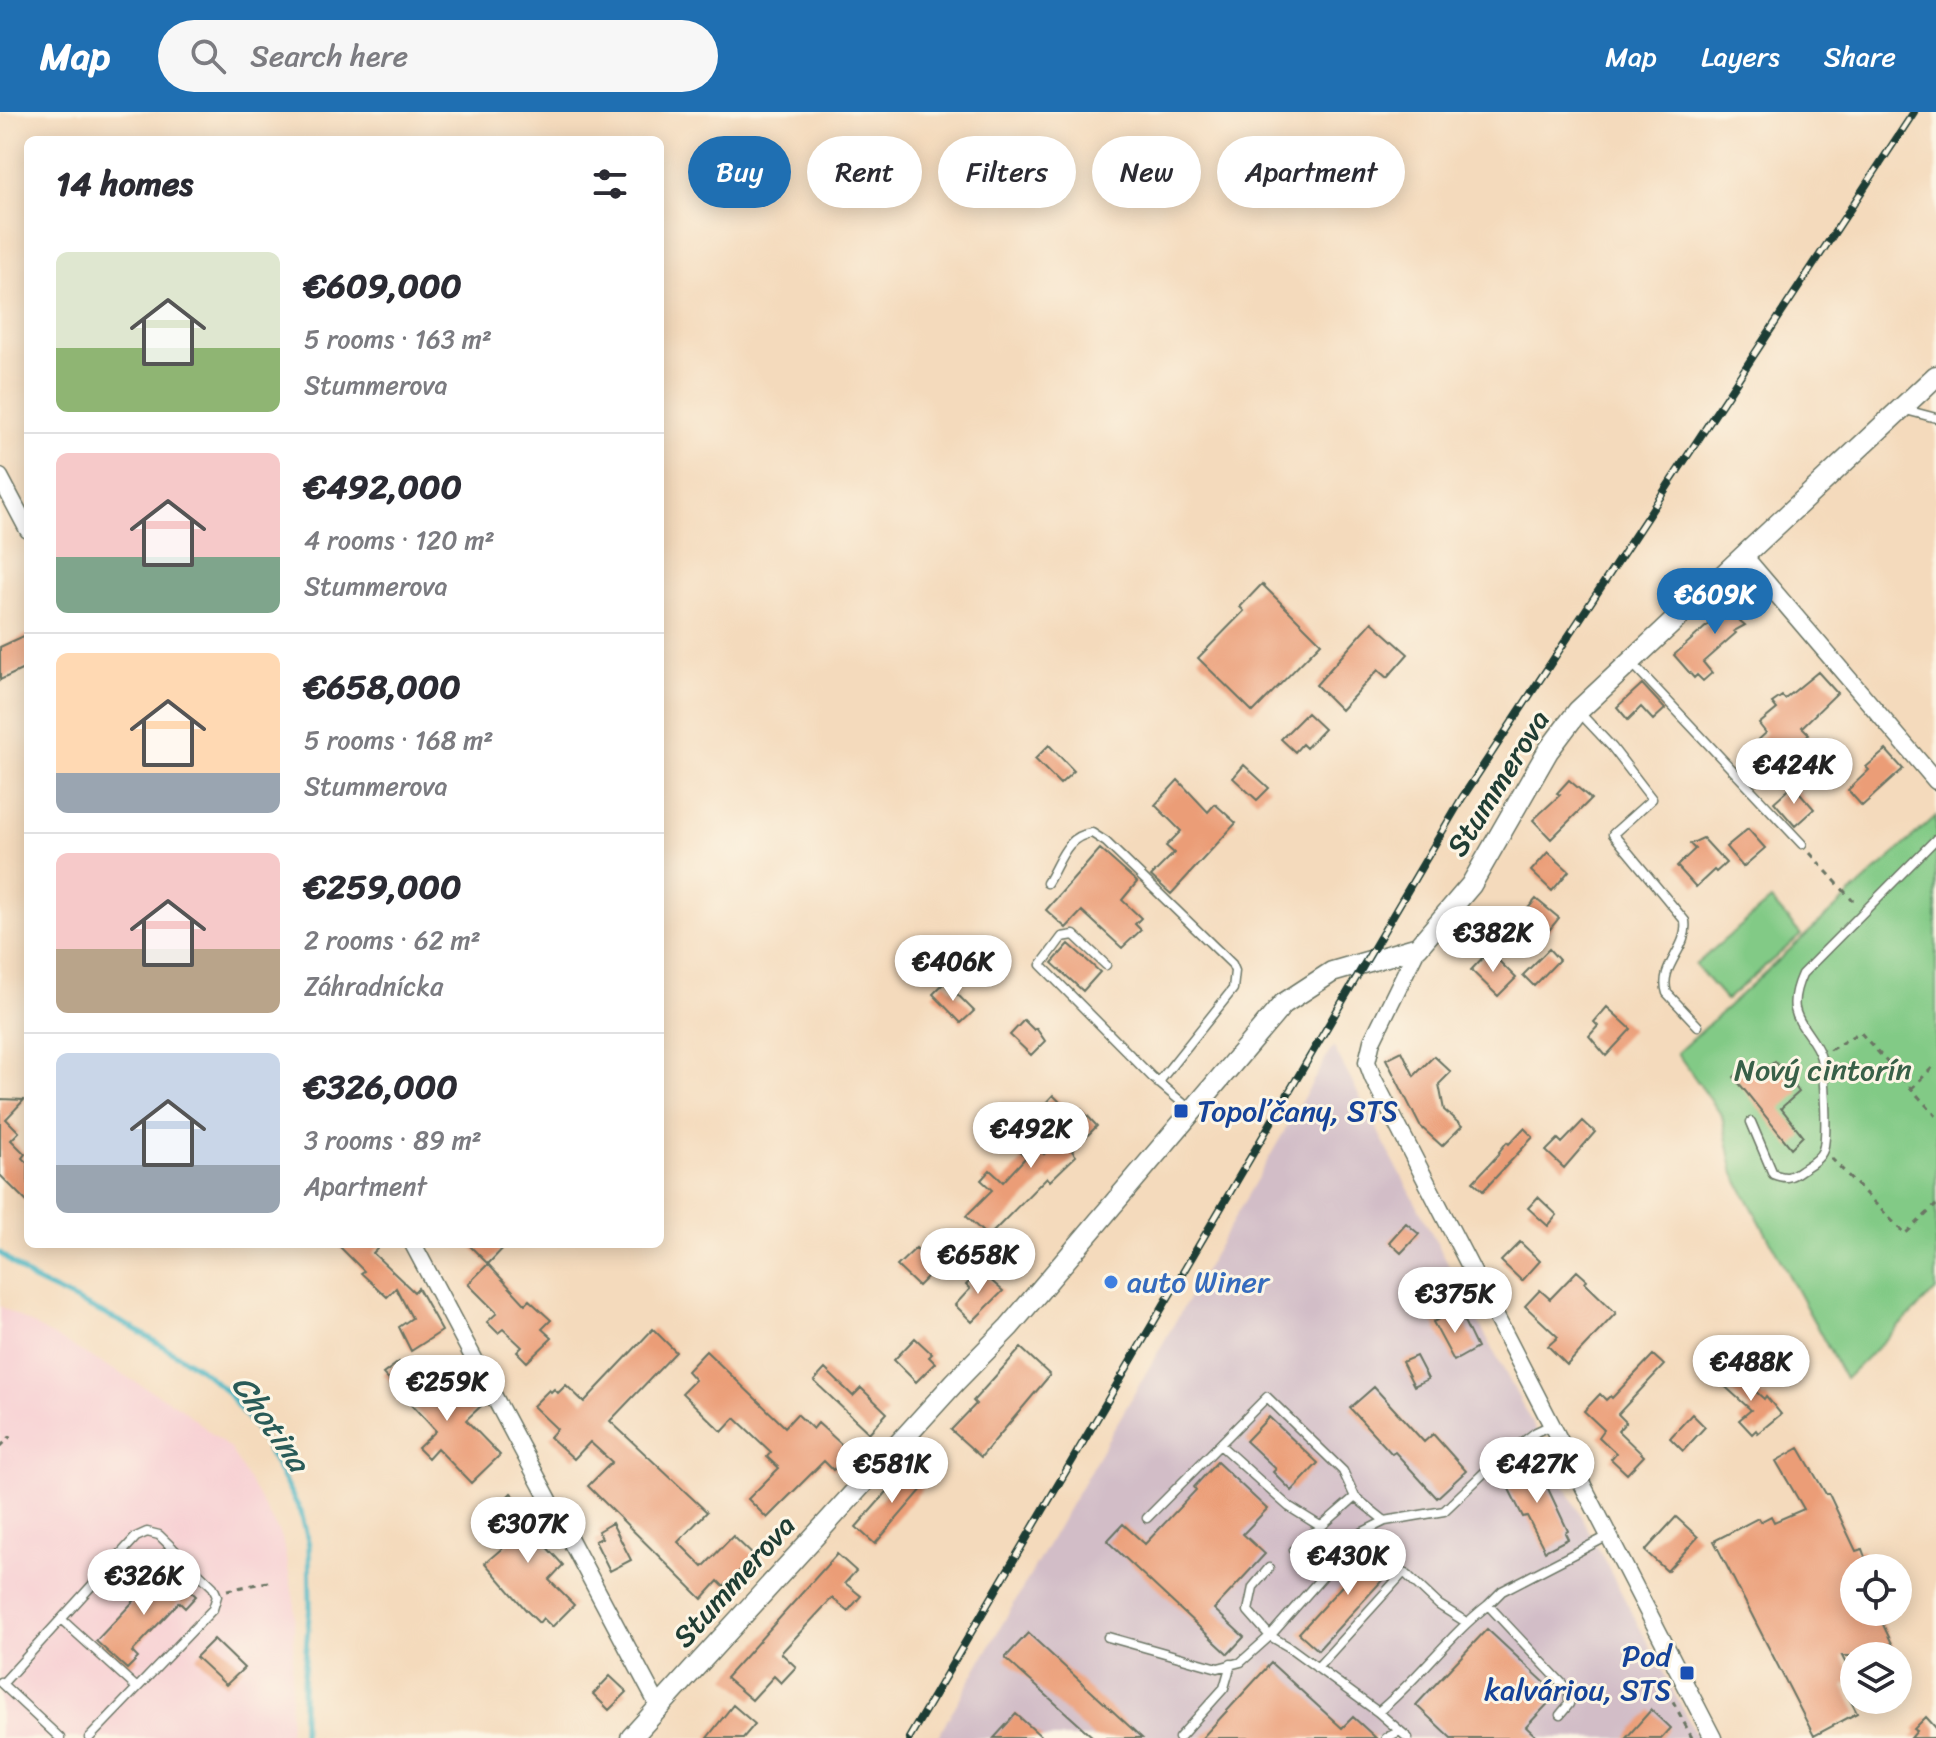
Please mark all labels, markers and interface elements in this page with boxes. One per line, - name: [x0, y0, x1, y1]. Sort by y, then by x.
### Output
- search box: [158, 20, 718, 92]
- text: Map: [40, 23, 110, 90]
- text: Search here: [250, 29, 408, 83]
- text: Map: [1605, 32, 1657, 81]
- text: Layers: [1701, 32, 1780, 81]
- text: Share: [1824, 32, 1896, 81]
- icon: search: [186, 34, 230, 78]
- chip: Buy: [688, 136, 791, 208]
- chip: Rent: [807, 136, 922, 208]
- chip: Filters: [938, 136, 1076, 208]
- chip: New: [1092, 136, 1201, 208]
- chip: Apartment: [1217, 136, 1405, 208]
- text: 14 homes: [56, 154, 193, 214]
- icon: filters: [588, 162, 632, 206]
- text: €609,000: [304, 256, 462, 316]
- icon: home: [120, 284, 216, 380]
- text: 5 rooms · 163 m²: [304, 316, 492, 362]
- text: Stummerova: [304, 362, 448, 408]
- text: €492,000: [304, 457, 462, 517]
- icon: home: [120, 485, 216, 581]
- text: 4 rooms · 120 m²: [304, 517, 495, 563]
- text: Stummerova: [304, 563, 448, 609]
- pin: €609K: [1659, 568, 1771, 636]
- text: €609K: [1675, 571, 1755, 617]
- text: €658,000: [304, 657, 461, 717]
- icon: home: [120, 685, 216, 781]
- street label: Stummerova: [1431, 698, 1565, 868]
- text: 5 rooms · 168 m²: [304, 717, 493, 763]
- pin: €424K: [1738, 738, 1850, 806]
- text: €424K: [1754, 741, 1834, 787]
- text: Stummerova: [304, 763, 448, 809]
- text: €259,000: [304, 857, 461, 917]
- icon: home: [120, 885, 216, 981]
- pin: €382K: [1437, 906, 1549, 974]
- text: €382K: [1454, 909, 1532, 955]
- text: 2 rooms · 62 m²: [304, 917, 481, 963]
- pin: €406K: [897, 935, 1009, 1003]
- text: €406K: [913, 938, 993, 984]
- text: Záhradnícka: [304, 963, 443, 1009]
- park label: Nový cintorín: [1734, 1043, 1912, 1097]
- text: €326,000: [304, 1057, 458, 1117]
- place label: Topoľčany, STS: [1197, 1084, 1398, 1138]
- icon: home: [120, 1085, 216, 1181]
- pin: €492K: [975, 1102, 1087, 1170]
- marker: Topoľčany, STS: [1172, 1102, 1190, 1120]
- text: €492K: [991, 1105, 1071, 1151]
- text: 3 rooms · 89 m²: [304, 1117, 482, 1163]
- text: Apartment: [304, 1163, 427, 1209]
- pin: €658K: [922, 1228, 1034, 1296]
- text: €658K: [938, 1231, 1018, 1277]
- place label: auto Winer: [1127, 1255, 1271, 1309]
- pin: €375K: [1399, 1267, 1511, 1335]
- text: €375K: [1416, 1270, 1494, 1316]
- marker: auto Winer: [1102, 1273, 1120, 1291]
- pin: €488K: [1695, 1335, 1807, 1403]
- text: €488K: [1711, 1338, 1791, 1384]
- pin: €259K: [391, 1355, 503, 1423]
- text: €259K: [407, 1358, 487, 1404]
- water label: Chotina: [216, 1362, 327, 1487]
- pin: €581K: [836, 1437, 948, 1505]
- pin: €427K: [1481, 1437, 1593, 1505]
- text: €581K: [854, 1440, 930, 1486]
- text: €427K: [1497, 1440, 1577, 1486]
- pin: €307K: [472, 1497, 584, 1565]
- text: €307K: [489, 1500, 567, 1546]
- street label: Stummerova: [658, 1501, 810, 1661]
- pin: €430K: [1292, 1529, 1404, 1597]
- text: €430K: [1308, 1532, 1388, 1578]
- pin: €326K: [88, 1549, 200, 1617]
- text: €326K: [105, 1552, 183, 1598]
- map controls: [1840, 1554, 1912, 1714]
- button: locate: [1840, 1554, 1912, 1626]
- place label: Pod kalváriou, STS: [1484, 1629, 1673, 1717]
- button: layers: [1840, 1642, 1912, 1714]
- marker: Pod kalváriou, STS: [1678, 1664, 1696, 1682]

